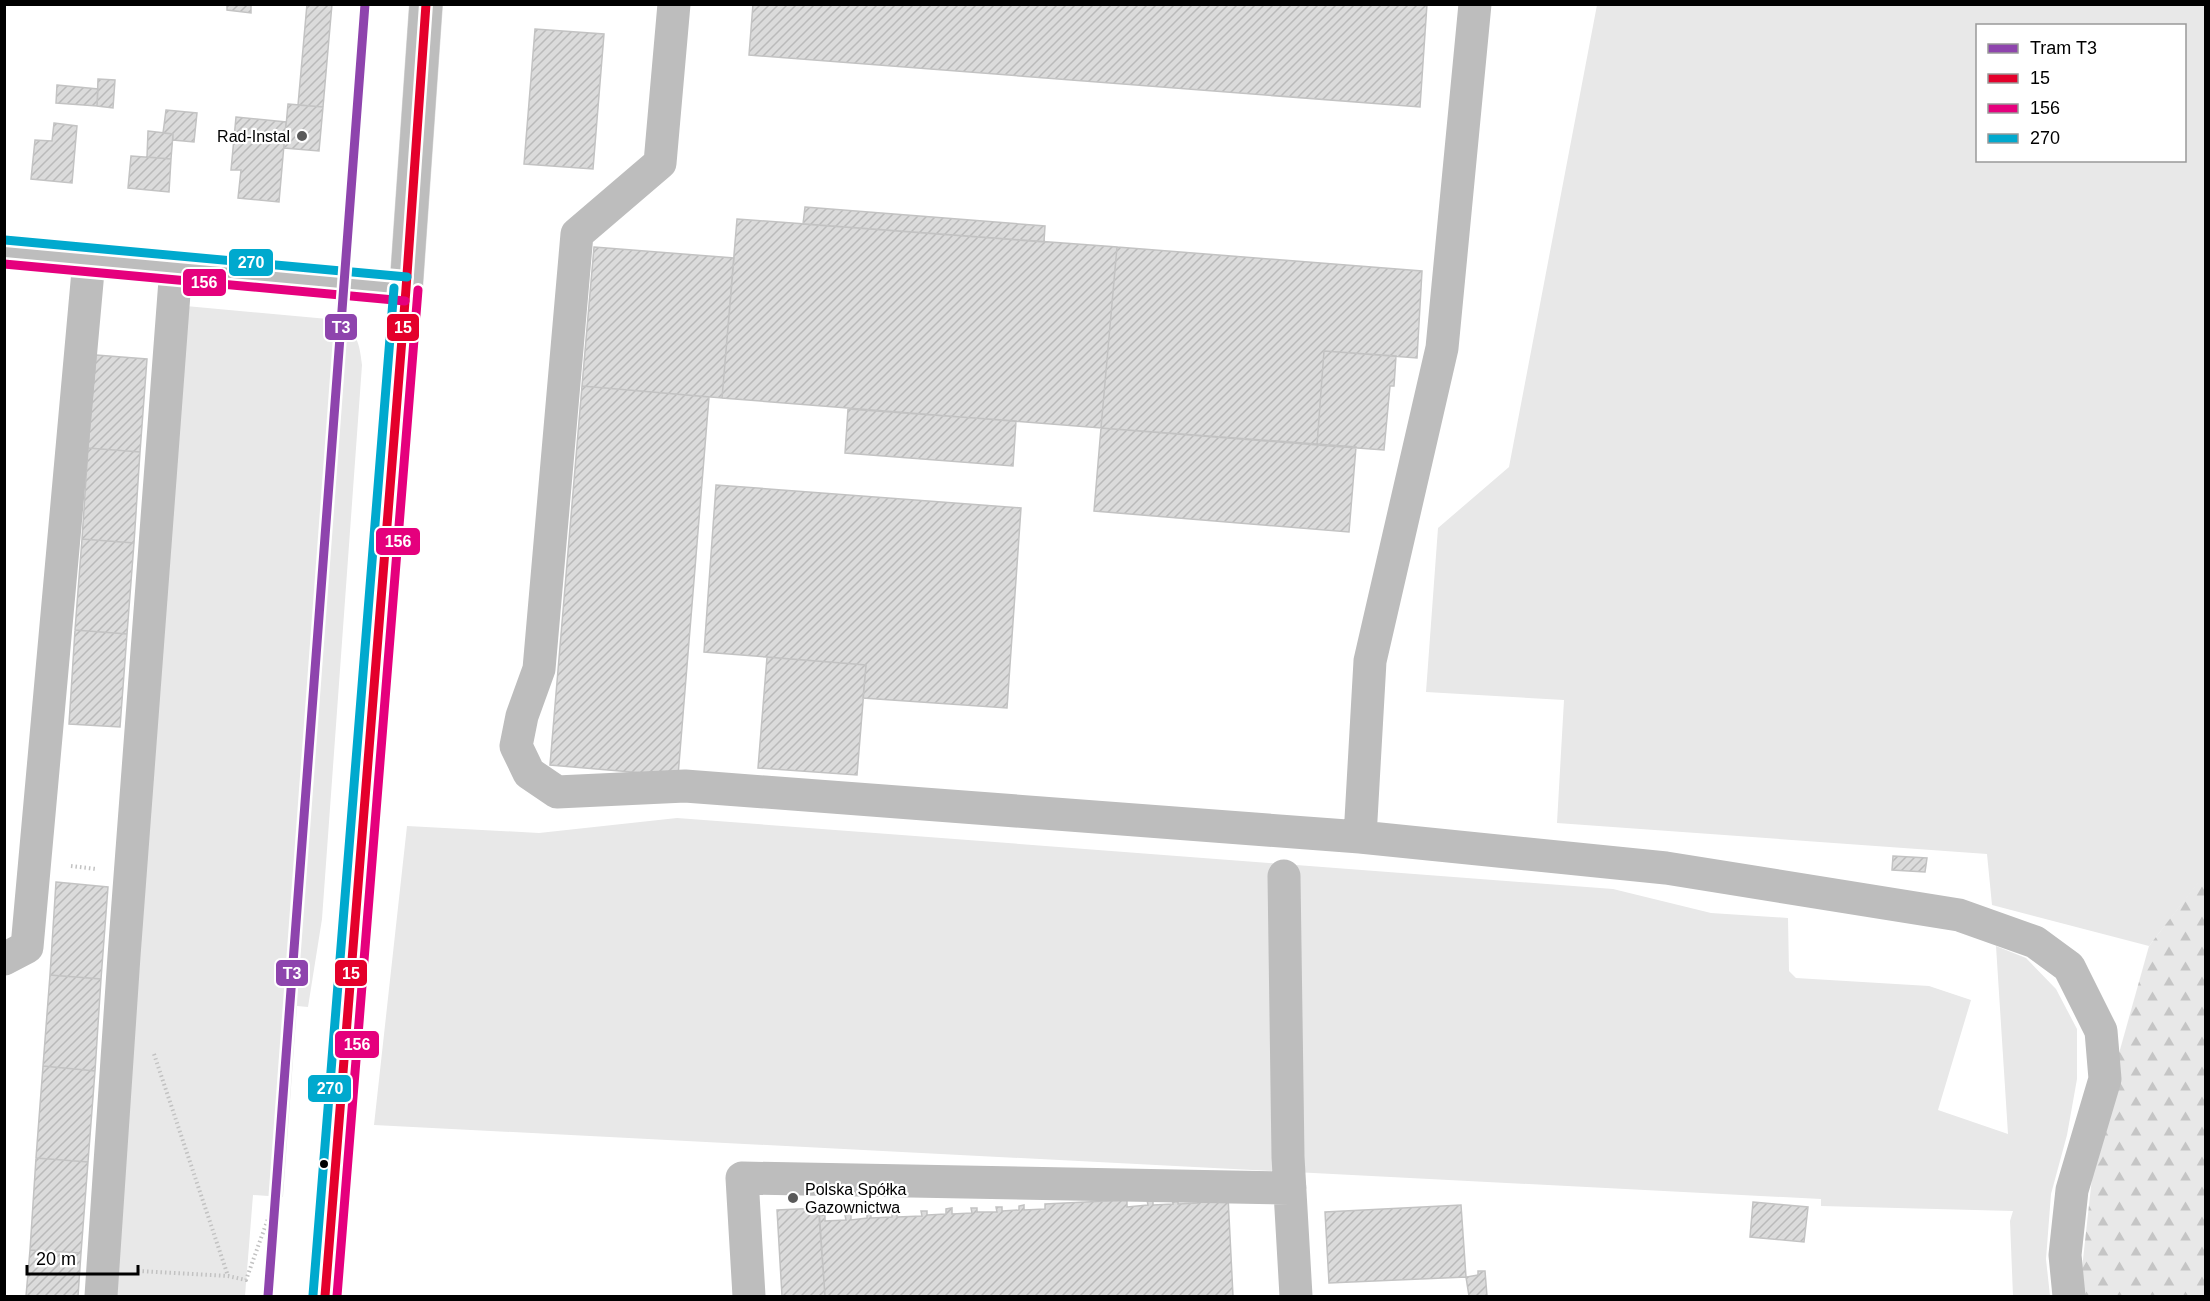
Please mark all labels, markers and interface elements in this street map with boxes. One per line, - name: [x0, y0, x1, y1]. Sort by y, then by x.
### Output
- legend: [1976, 24, 2186, 162]
- text: Tram T3: [2030, 38, 2097, 58]
- text: 15: [2030, 68, 2050, 88]
- text: 156: [2030, 98, 2060, 118]
- place label: Rad-Instal: [217, 128, 290, 145]
- text: 270: [2030, 128, 2060, 148]
- marker: Rad-Instal: [295, 129, 309, 143]
- line badge: 270: [228, 248, 274, 277]
- text: 270: [238, 254, 264, 271]
- line badge: 156: [182, 268, 227, 297]
- text: 156: [191, 274, 217, 291]
- line badge: T3: [324, 313, 358, 341]
- line badge: 15: [386, 313, 420, 342]
- text: T3: [332, 319, 350, 336]
- text: 15: [394, 319, 412, 336]
- line badge: 156: [375, 527, 421, 556]
- text: 156: [385, 533, 411, 550]
- line badge: T3: [275, 959, 309, 987]
- line badge: 15: [334, 959, 368, 987]
- text: T3: [283, 965, 301, 982]
- text: 15: [342, 965, 360, 982]
- line badge: 156: [334, 1030, 380, 1059]
- text: 156: [344, 1036, 370, 1053]
- line badge: 270: [307, 1074, 352, 1103]
- text: 270: [317, 1080, 343, 1097]
- unlabelled marker: [318, 1158, 330, 1170]
- place label: Polska Spółka Gazownictwa: [805, 1181, 906, 1216]
- marker: Polska Spółka Gazownictwa: [786, 1191, 800, 1205]
- scale bar: [27, 1238, 138, 1276]
- text: 20 m: [36, 1249, 76, 1269]

